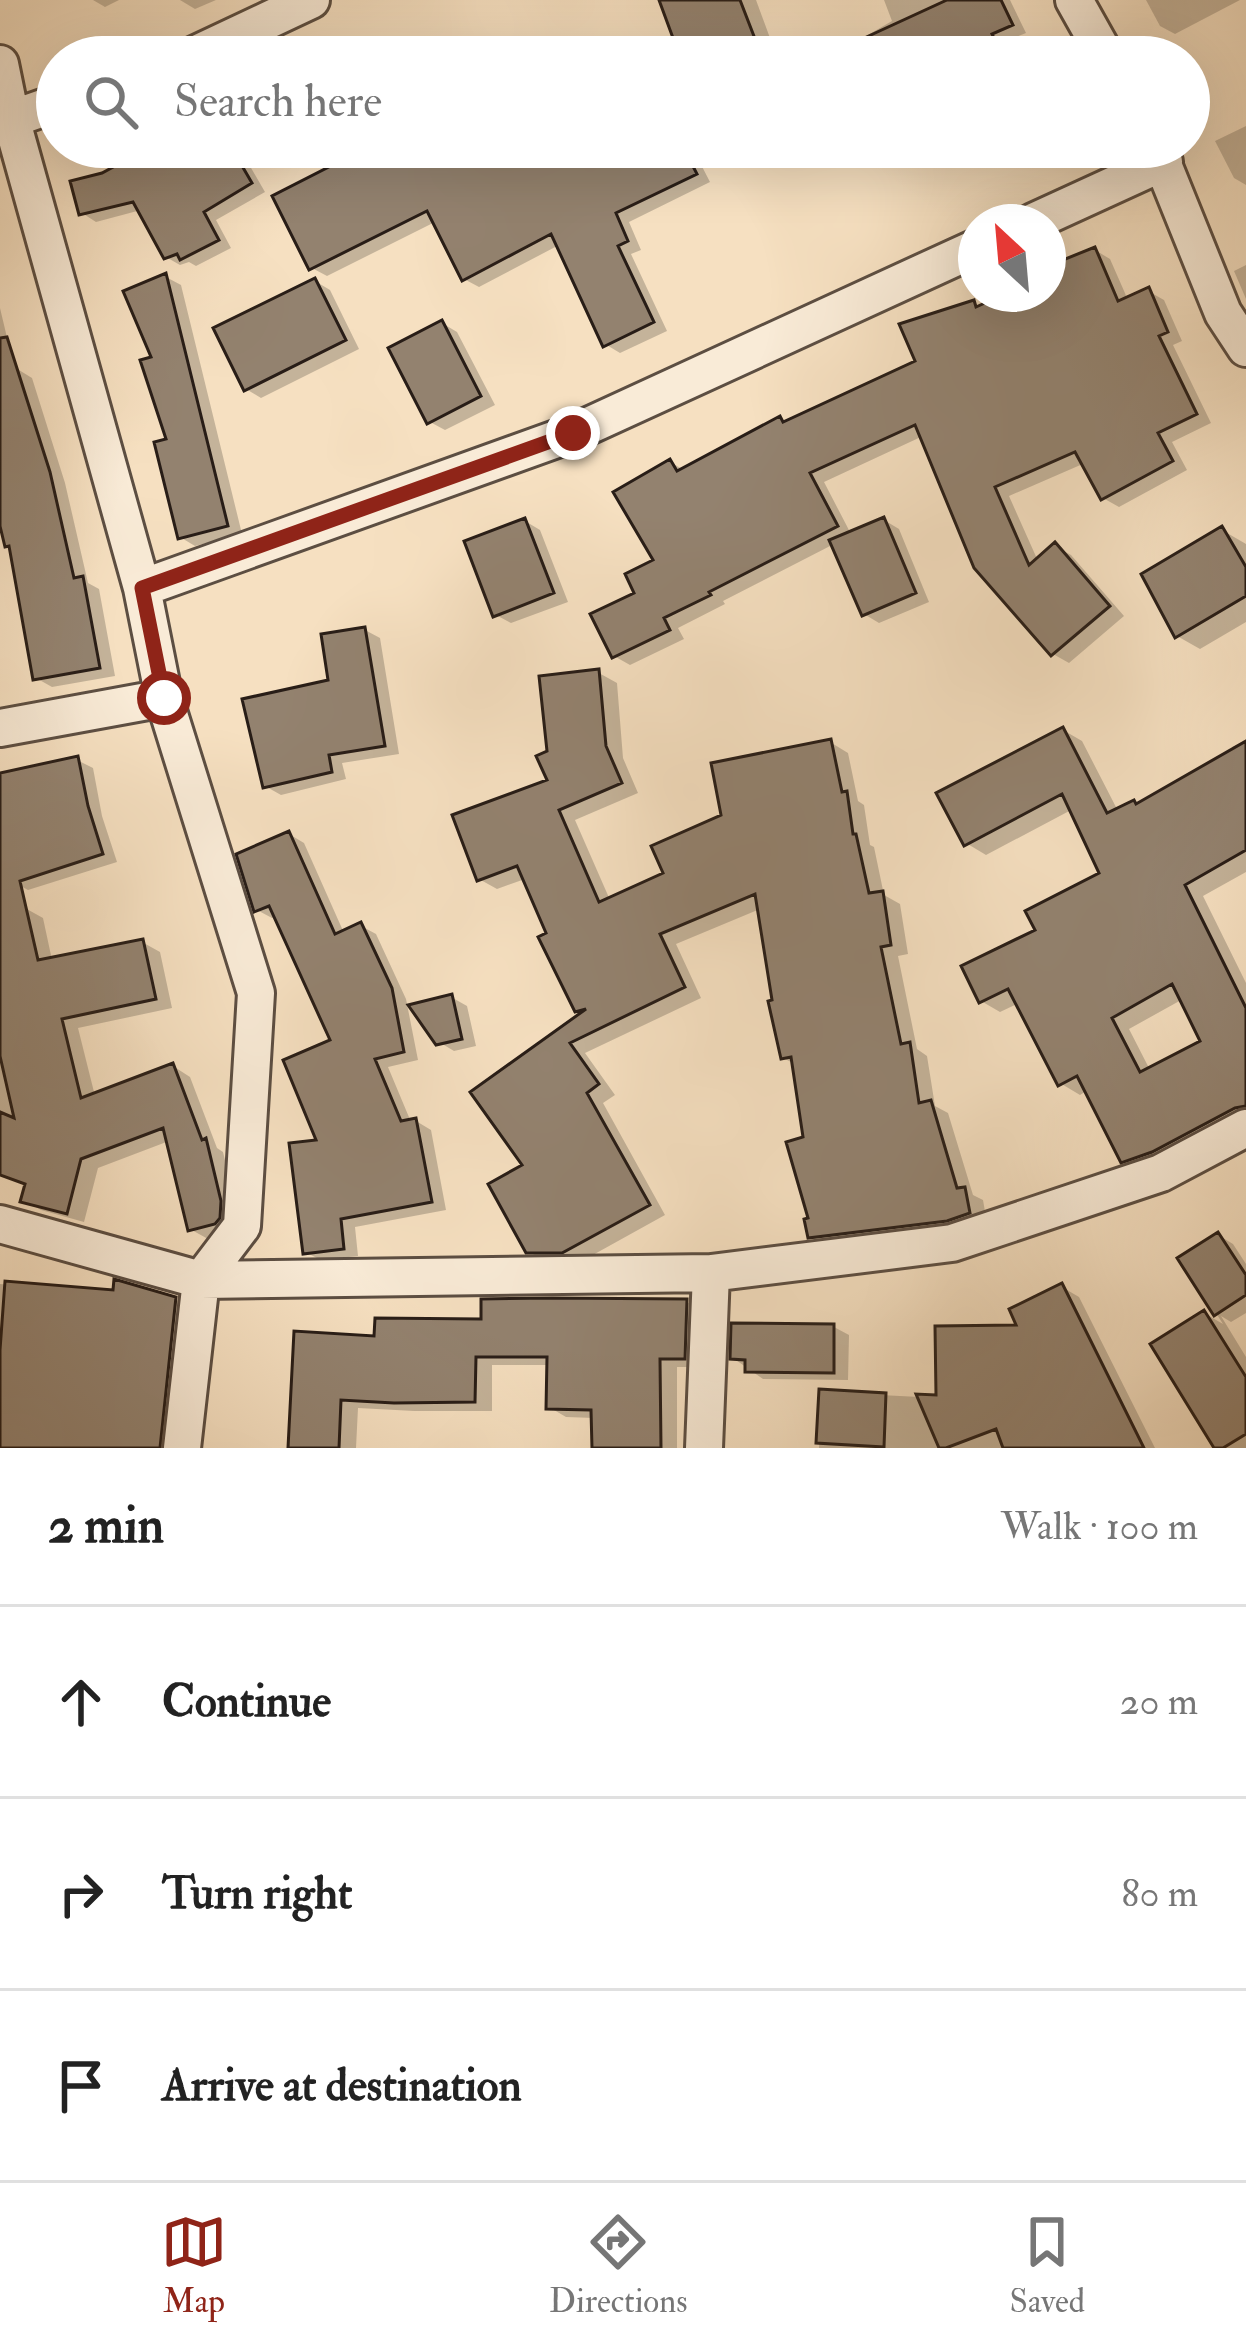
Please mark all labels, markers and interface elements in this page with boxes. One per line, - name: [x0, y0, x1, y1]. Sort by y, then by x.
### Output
- search box: [36, 36, 1210, 168]
- icon: search: [78, 69, 144, 135]
- text: Search here: [174, 74, 382, 130]
- north arrow: [958, 204, 1066, 312]
- route end: [546, 406, 600, 460]
- route start: [137, 671, 191, 725]
- text: 2 min: [48, 1494, 164, 1558]
- text: Walk · 100 m: [1001, 1502, 1198, 1551]
- icon: ahead: [48, 1669, 114, 1735]
- text: Continue: [162, 1674, 331, 1730]
- text: 20 m: [1120, 1677, 1198, 1726]
- icon: right: [48, 1861, 114, 1927]
- text: Turn right: [162, 1866, 352, 1922]
- text: 80 m: [1121, 1869, 1198, 1918]
- icon: arrive: [48, 2053, 114, 2119]
- text: Arrive at destination: [162, 2058, 522, 2114]
- tab: Map: [161, 2209, 227, 2322]
- tab: Directions: [549, 2209, 688, 2322]
- tab: Saved: [1010, 2209, 1085, 2322]

